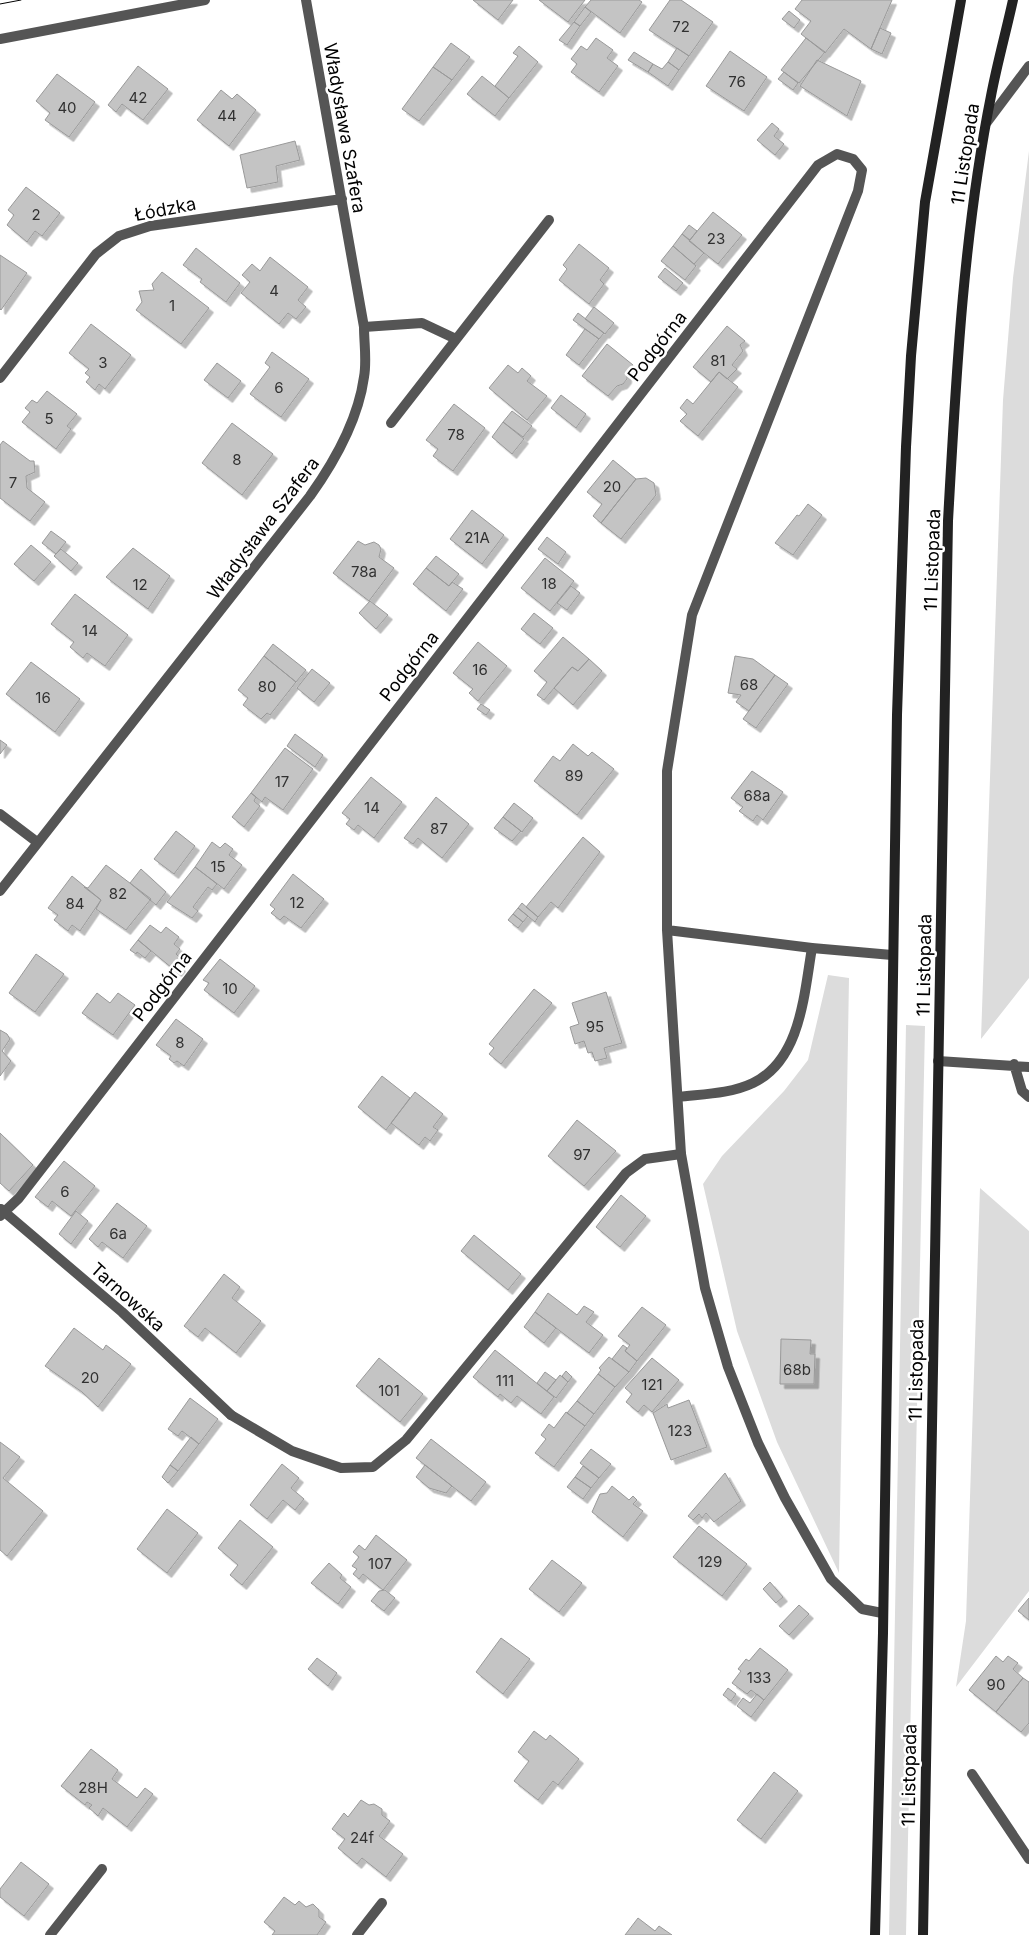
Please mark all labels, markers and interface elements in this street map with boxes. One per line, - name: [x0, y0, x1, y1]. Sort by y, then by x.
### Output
- house number: 72: [672, 17, 690, 36]
- street label: Władysława Szafera: [320, 41, 370, 215]
- house number: 76: [728, 72, 746, 91]
- house number: 42: [129, 88, 147, 107]
- house number: 40: [57, 98, 77, 117]
- street label: 11 Listopada: [947, 102, 983, 206]
- house number: 44: [217, 106, 237, 125]
- street label: Łódzka: [132, 193, 198, 225]
- house number: 2: [31, 205, 41, 224]
- house number: 23: [707, 229, 725, 248]
- house number: 4: [269, 281, 279, 300]
- house number: 1: [169, 296, 175, 315]
- street label: Podgórna: [623, 307, 691, 385]
- house number: 81: [710, 351, 726, 370]
- house number: 3: [98, 353, 108, 372]
- house number: 6: [274, 378, 284, 397]
- house number: 5: [44, 409, 54, 428]
- house number: 78: [447, 425, 465, 444]
- house number: 8: [232, 450, 242, 469]
- street label: Władysława Szafera: [203, 453, 323, 603]
- house number: 7: [9, 473, 17, 492]
- house number: 20: [603, 477, 621, 496]
- street label: 11 Listopada: [920, 508, 944, 612]
- house number: 21A: [464, 528, 490, 547]
- house number: 78a: [351, 562, 377, 581]
- house number: 18: [541, 574, 557, 593]
- house number: 12: [132, 575, 148, 594]
- house number: 14: [82, 621, 98, 640]
- street label: Podgórna: [375, 627, 443, 705]
- house number: 16: [472, 660, 488, 679]
- house number: 68: [740, 675, 758, 694]
- house number: 80: [258, 677, 276, 696]
- house number: 16: [35, 688, 51, 707]
- house number: 89: [565, 766, 583, 785]
- house number: 17: [275, 772, 289, 791]
- house number: 68a: [743, 786, 771, 805]
- house number: 14: [364, 798, 380, 817]
- house number: 87: [430, 819, 448, 838]
- house number: 15: [210, 857, 226, 876]
- house number: 82: [109, 884, 127, 903]
- house number: 12: [289, 893, 305, 912]
- house number: 84: [66, 894, 84, 913]
- street label: 11 Listopada: [913, 913, 935, 1017]
- street label: Podgórna: [128, 947, 196, 1025]
- house number: 10: [222, 979, 238, 998]
- house number: 95: [586, 1017, 604, 1036]
- house number: 8: [175, 1033, 185, 1052]
- house number: 97: [573, 1145, 591, 1164]
- house number: 6: [60, 1182, 70, 1201]
- house number: 6a: [109, 1224, 127, 1243]
- street label: Tarnowska: [86, 1258, 170, 1336]
- street label: 11 Listopada: [905, 1318, 927, 1422]
- house number: 68b: [783, 1360, 811, 1379]
- house number: 20: [81, 1368, 99, 1387]
- house number: 111: [496, 1371, 514, 1390]
- house number: 121: [641, 1375, 663, 1394]
- house number: 101: [378, 1381, 400, 1400]
- house number: 123: [668, 1421, 692, 1440]
- house number: 129: [698, 1552, 722, 1571]
- house number: 107: [368, 1554, 392, 1573]
- house number: 133: [747, 1668, 771, 1687]
- house number: 90: [987, 1675, 1005, 1694]
- street label: 11 Listopada: [898, 1723, 920, 1827]
- house number: 28H: [78, 1778, 108, 1797]
- house number: 24f: [350, 1828, 375, 1847]

